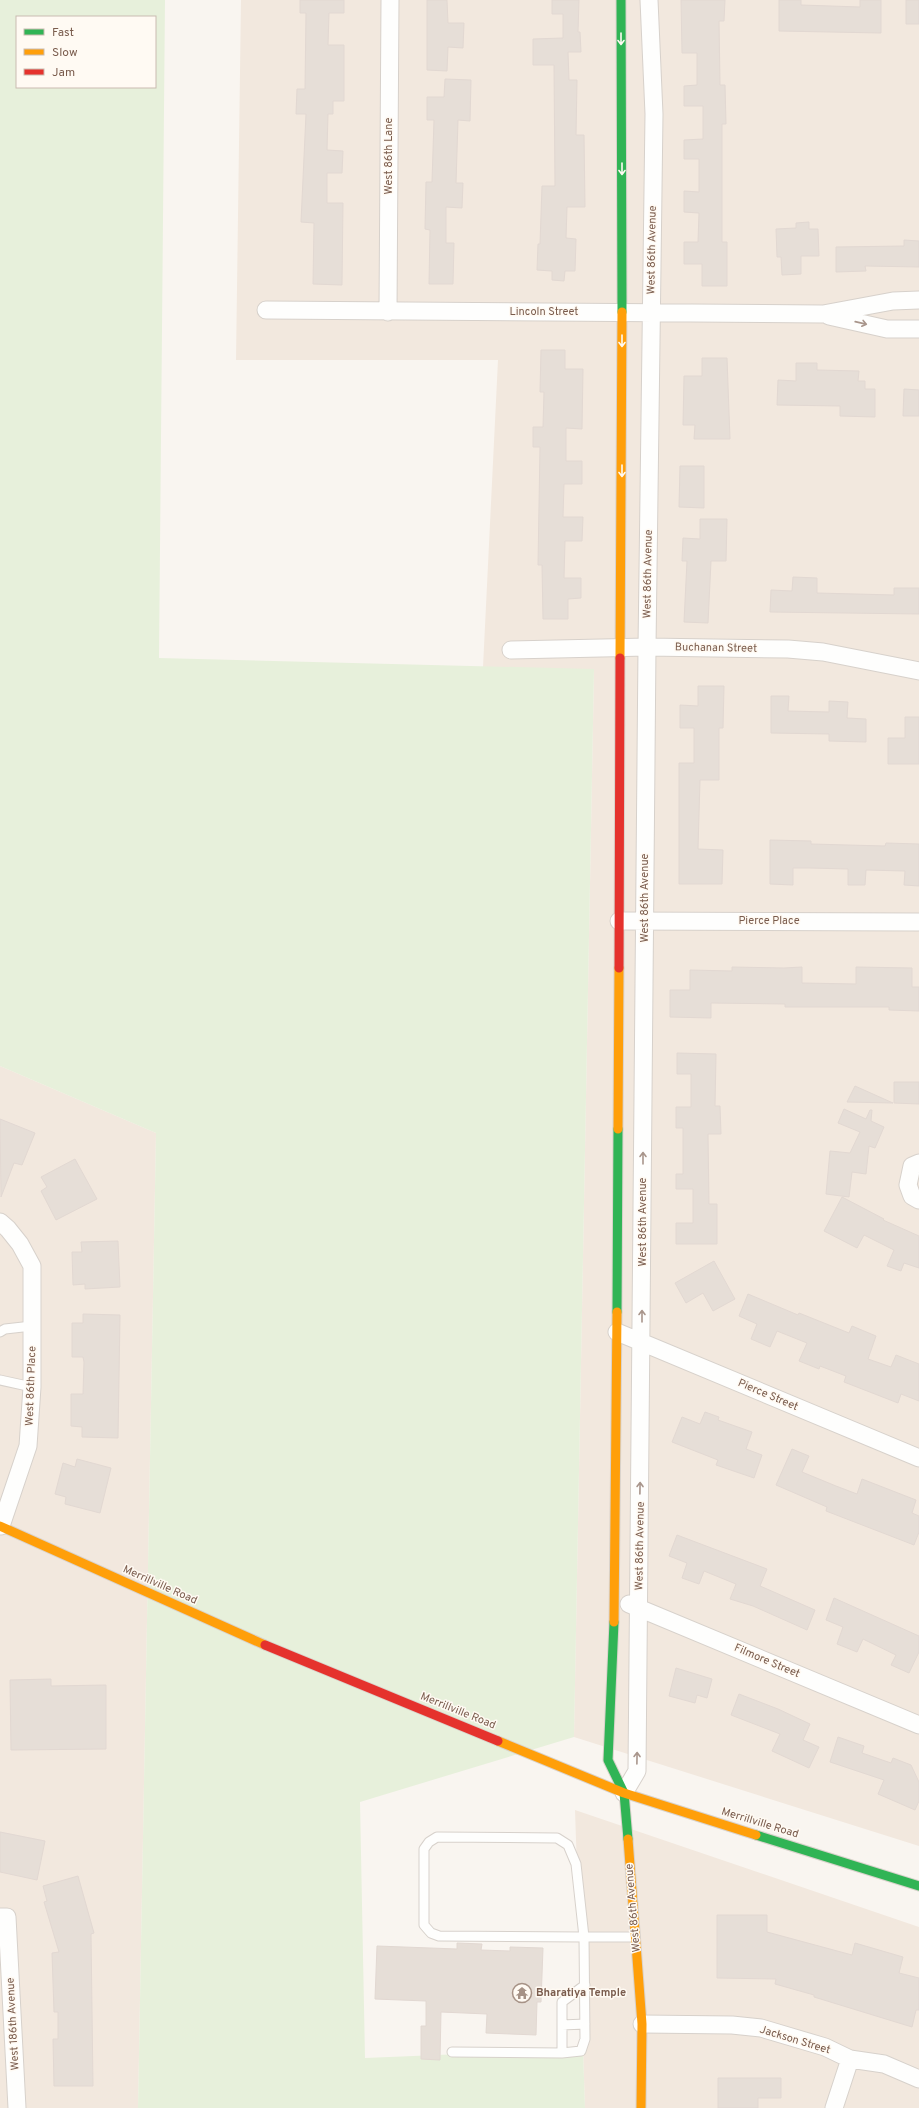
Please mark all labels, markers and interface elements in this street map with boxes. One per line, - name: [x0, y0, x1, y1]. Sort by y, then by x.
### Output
- legend: [16, 16, 156, 88]
- text: Fast: [52, 25, 74, 41]
- one-way arrow: [617, 32, 625, 45]
- text: Slow: [52, 45, 78, 61]
- text: Jam: [52, 65, 75, 81]
- street label: West 86th Lane: [382, 117, 396, 194]
- one-way arrow: [618, 162, 626, 175]
- street label: West 86th Avenue: [644, 205, 660, 295]
- street label: Lincoln Street: [510, 305, 578, 319]
- one-way arrow: [854, 319, 867, 327]
- one-way arrow: [618, 334, 626, 347]
- one-way arrow: [618, 464, 626, 477]
- street label: West 86th Avenue: [640, 529, 656, 619]
- street label: Buchanan Street: [675, 640, 757, 656]
- street label: West 86th Avenue: [638, 853, 652, 942]
- street label: Pierce Place: [738, 914, 800, 928]
- one-way arrow: [639, 1152, 647, 1165]
- street label: West 86th Avenue: [636, 1177, 650, 1266]
- one-way arrow: [638, 1310, 646, 1323]
- street label: West 86th Place: [23, 1346, 39, 1426]
- street label: Pierce Street: [736, 1376, 800, 1414]
- one-way arrow: [636, 1482, 644, 1495]
- street label: West 86th Avenue: [632, 1501, 648, 1591]
- street label: Merrillville Road: [121, 1562, 199, 1608]
- street label: Filmore Street: [732, 1641, 802, 1681]
- street label: Merrillville Road: [418, 1690, 498, 1732]
- one-way arrow: [633, 1752, 641, 1765]
- street label: Merrillville Road: [720, 1805, 800, 1841]
- street label: West 86th Avenue: [622, 1863, 644, 1953]
- street label: West 186th Avenue: [4, 1977, 22, 2071]
- temple icon: Bharatiya Temple: [511, 1982, 533, 2004]
- place label: Bharatiya Temple: [536, 1986, 626, 2000]
- street label: Jackson Street: [758, 2023, 832, 2057]

